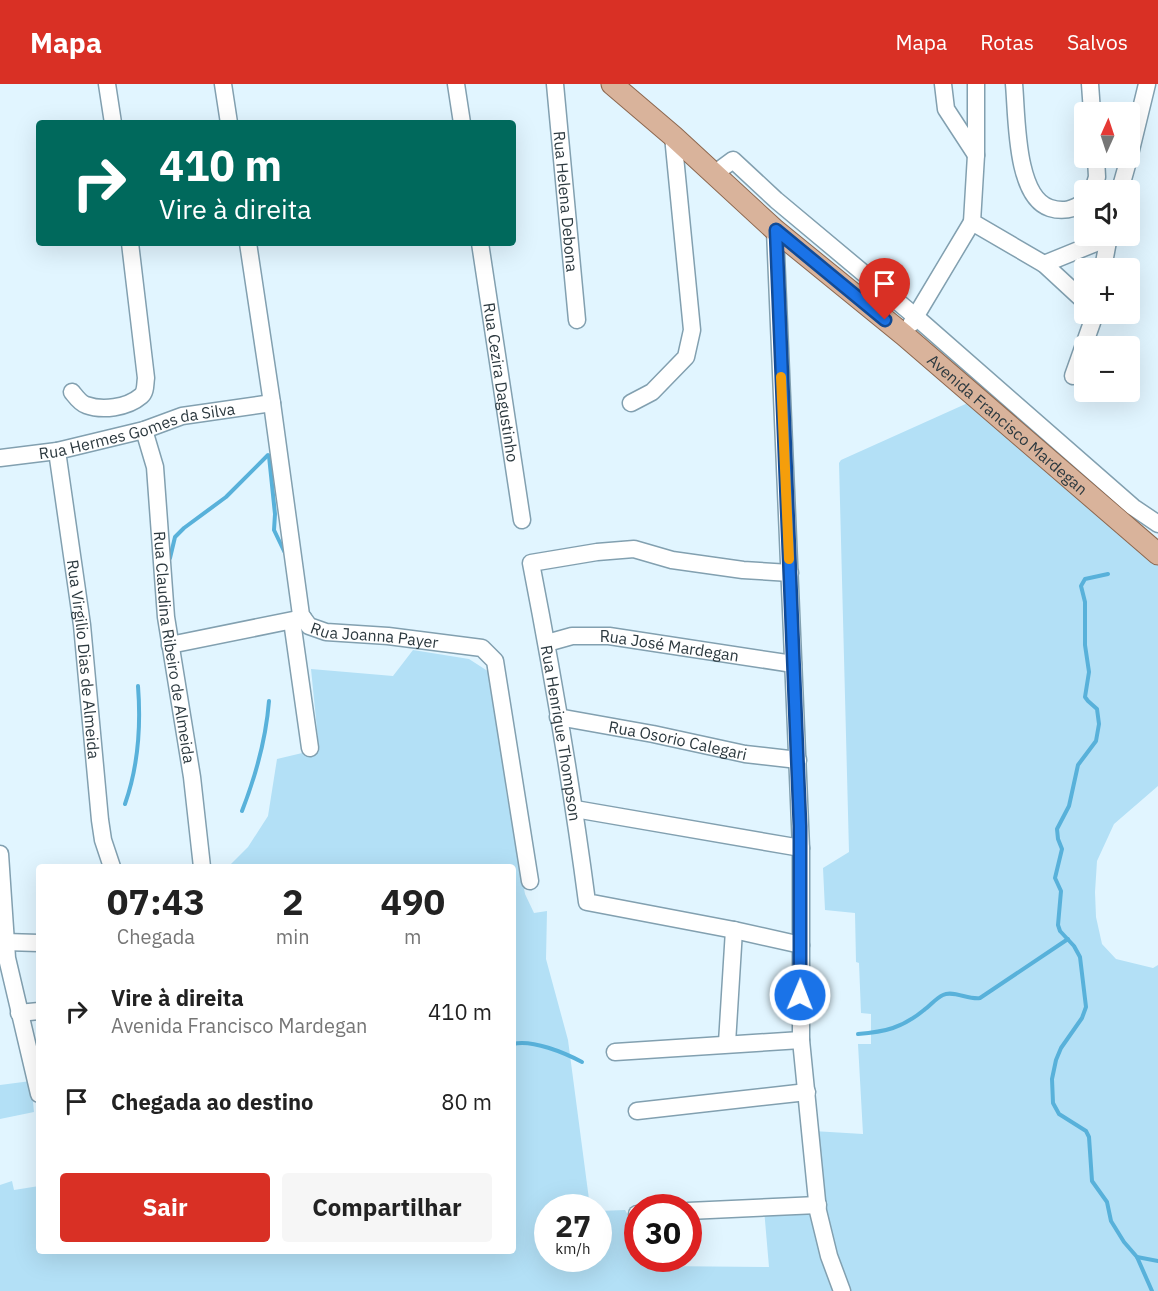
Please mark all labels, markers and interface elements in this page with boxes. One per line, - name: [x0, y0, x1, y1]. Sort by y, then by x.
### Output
- text: Mapa: [30, 24, 102, 61]
- text: Mapa: [896, 28, 947, 56]
- text: Rotas: [980, 28, 1034, 56]
- text: Salvos: [1067, 28, 1128, 56]
- north arrow: [1074, 102, 1140, 168]
- map controls: [1074, 102, 1140, 402]
- street label: Rua Helena Debona: [549, 130, 583, 273]
- text: 410 m: [159, 138, 282, 193]
- icon: right: [60, 144, 138, 222]
- button: sound: [1074, 180, 1140, 246]
- text: Vire à direita: [159, 191, 312, 226]
- pin: [859, 258, 910, 320]
- button: +: [1074, 258, 1140, 324]
- icon: arrive: [868, 267, 901, 300]
- street label: Rua Cezira Dagustinho: [479, 301, 523, 464]
- button: −: [1074, 336, 1140, 402]
- street label: Avenida Francisco Mardegan: [923, 350, 1092, 499]
- street label: Rua Hermes Gomes da Silva: [38, 398, 237, 463]
- street label: Rua Claudina Ribeiro de Almeida: [150, 530, 200, 765]
- street label: Rua Virgilio Dias de Almeida: [63, 558, 104, 760]
- street label: Rua Joanna Payer: [308, 617, 440, 652]
- street label: Rua José Mardegan: [600, 626, 740, 666]
- street label: Rua Henrique Thompson: [537, 643, 585, 822]
- street label: Rua Osorio Calegari: [607, 716, 749, 764]
- text: 07:43: [107, 878, 205, 925]
- text: 2: [282, 878, 304, 925]
- text: 490: [380, 878, 445, 925]
- text: Chegada: [117, 923, 195, 950]
- text: min: [276, 923, 310, 950]
- text: m: [404, 923, 422, 950]
- position arrow: [768, 963, 832, 1027]
- text: Vire à direita: [111, 983, 244, 1012]
- icon: right: [60, 995, 93, 1028]
- text: 410 m: [428, 997, 492, 1026]
- text: Avenida Francisco Mardegan: [111, 1012, 367, 1039]
- icon: arrive: [60, 1085, 93, 1118]
- text: Chegada ao destino: [111, 1087, 314, 1116]
- text: 80 m: [441, 1087, 492, 1116]
- button: Sair: [60, 1173, 270, 1242]
- button: Compartilhar: [282, 1173, 492, 1242]
- speed limit sign: 30: [624, 1194, 702, 1272]
- text: 27: [555, 1206, 591, 1245]
- text: km/h: [555, 1239, 591, 1258]

